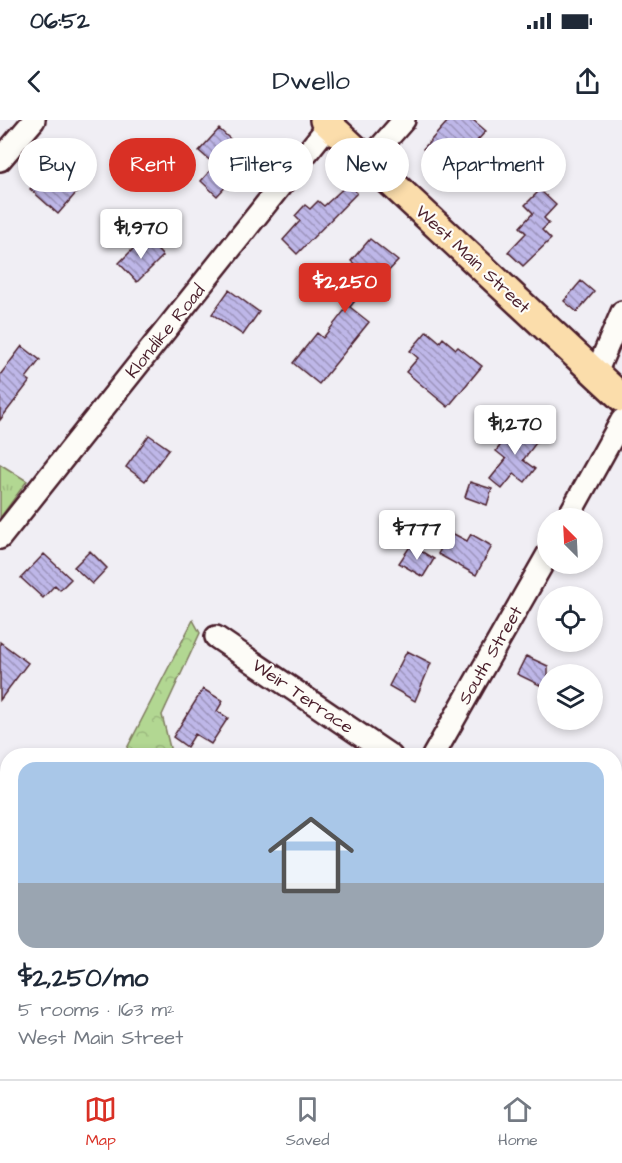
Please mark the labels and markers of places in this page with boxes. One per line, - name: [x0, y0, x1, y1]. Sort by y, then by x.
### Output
- pin: $1,970: [92, 209, 190, 260]
- pin: $2,250: [296, 263, 394, 314]
- pin: $1,270: [466, 405, 564, 456]
- pin: $777: [381, 510, 453, 561]

